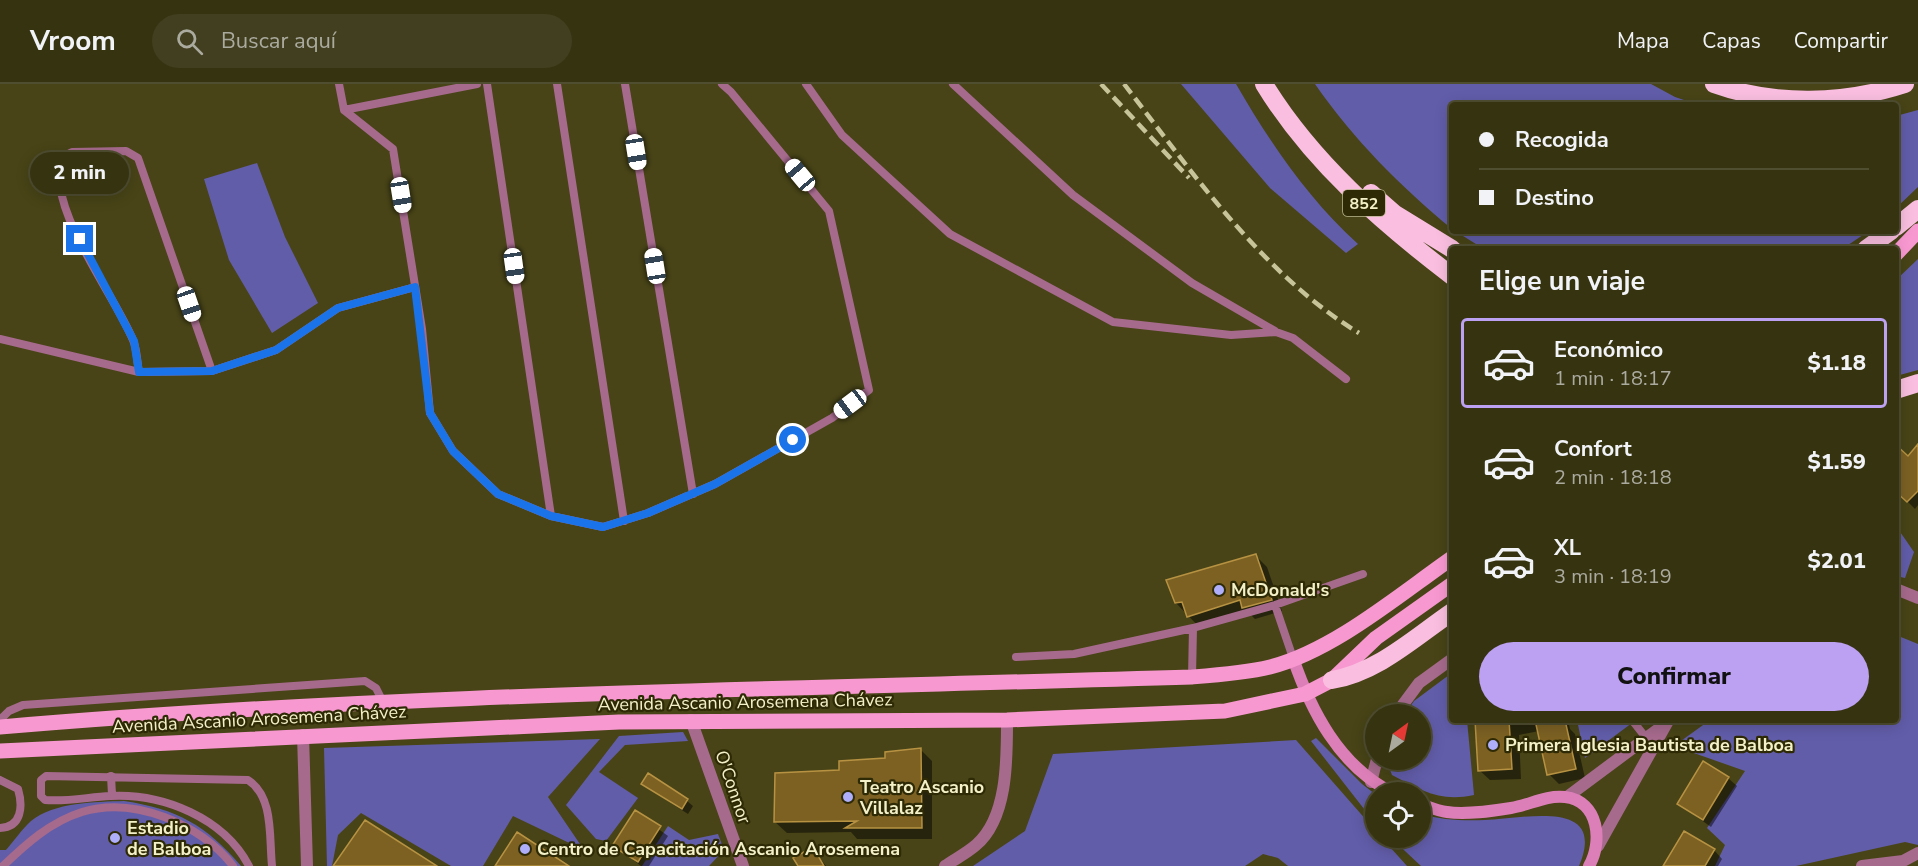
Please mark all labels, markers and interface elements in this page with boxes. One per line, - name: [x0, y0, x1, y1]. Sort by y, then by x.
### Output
- search box: [152, 14, 572, 68]
- text: Vroom: [30, 22, 116, 60]
- icon: search: [173, 25, 206, 58]
- text: Buscar aquí: [221, 26, 336, 56]
- text: Mapa: [1617, 27, 1669, 55]
- text: Capas: [1702, 27, 1761, 55]
- text: Compartir: [1794, 27, 1888, 55]
- text: Recogida: [1515, 125, 1609, 155]
- car: [624, 133, 648, 171]
- callout: 2 min: [31, 152, 130, 194]
- car: [782, 155, 818, 195]
- text: 2 min: [53, 159, 106, 186]
- car: [389, 176, 413, 214]
- text: Destino: [1515, 183, 1594, 213]
- road number: 852: [1343, 190, 1385, 216]
- route end: [66, 225, 93, 252]
- car: [503, 247, 525, 285]
- car: [643, 247, 667, 285]
- text: Elige un viaje: [1479, 263, 1645, 300]
- car: [175, 284, 203, 324]
- text: Económico: [1554, 335, 1663, 365]
- icon: car: [1482, 336, 1536, 390]
- text: $1.18: [1807, 348, 1866, 378]
- text: 1 min · 18:17: [1554, 365, 1672, 392]
- car: [830, 386, 870, 422]
- route start: [779, 426, 806, 453]
- text: Confort: [1554, 434, 1632, 464]
- icon: car: [1482, 435, 1536, 489]
- text: $1.59: [1807, 447, 1866, 477]
- text: 2 min · 18:18: [1554, 464, 1672, 491]
- text: XL: [1554, 533, 1581, 563]
- icon: car: [1482, 534, 1536, 588]
- text: $2.01: [1807, 546, 1866, 576]
- text: 3 min · 18:19: [1554, 563, 1672, 590]
- place label: McDonald's: [1231, 578, 1329, 602]
- marker: McDonald's: [1212, 583, 1226, 597]
- button: Confirmar: [1479, 642, 1869, 711]
- street label: Avenida Ascanio Arosemena Chávez: [597, 687, 893, 717]
- street label: Avenida Ascanio Arosemena Chávez: [111, 699, 407, 739]
- north arrow: [1365, 704, 1431, 770]
- map controls: [1365, 704, 1431, 848]
- place label: Primera Iglesia Bautista de Balboa: [1505, 733, 1794, 757]
- marker: Primera Iglesia Bautista de Balboa: [1486, 738, 1500, 752]
- street label: O'Connor: [709, 747, 757, 827]
- place label: Teatro Ascanio Villalaz: [859, 775, 984, 820]
- button: locate: [1365, 782, 1431, 848]
- marker: Teatro Ascanio Villalaz: [841, 790, 855, 804]
- place label: Estadio de Balboa: [127, 816, 211, 861]
- marker: Estadio de Balboa: [108, 831, 122, 845]
- place label: Centro de Capacitación Ascanio Arosemena: [537, 837, 900, 861]
- marker: Centro de Capacitación Ascanio Arosemena: [518, 842, 532, 856]

